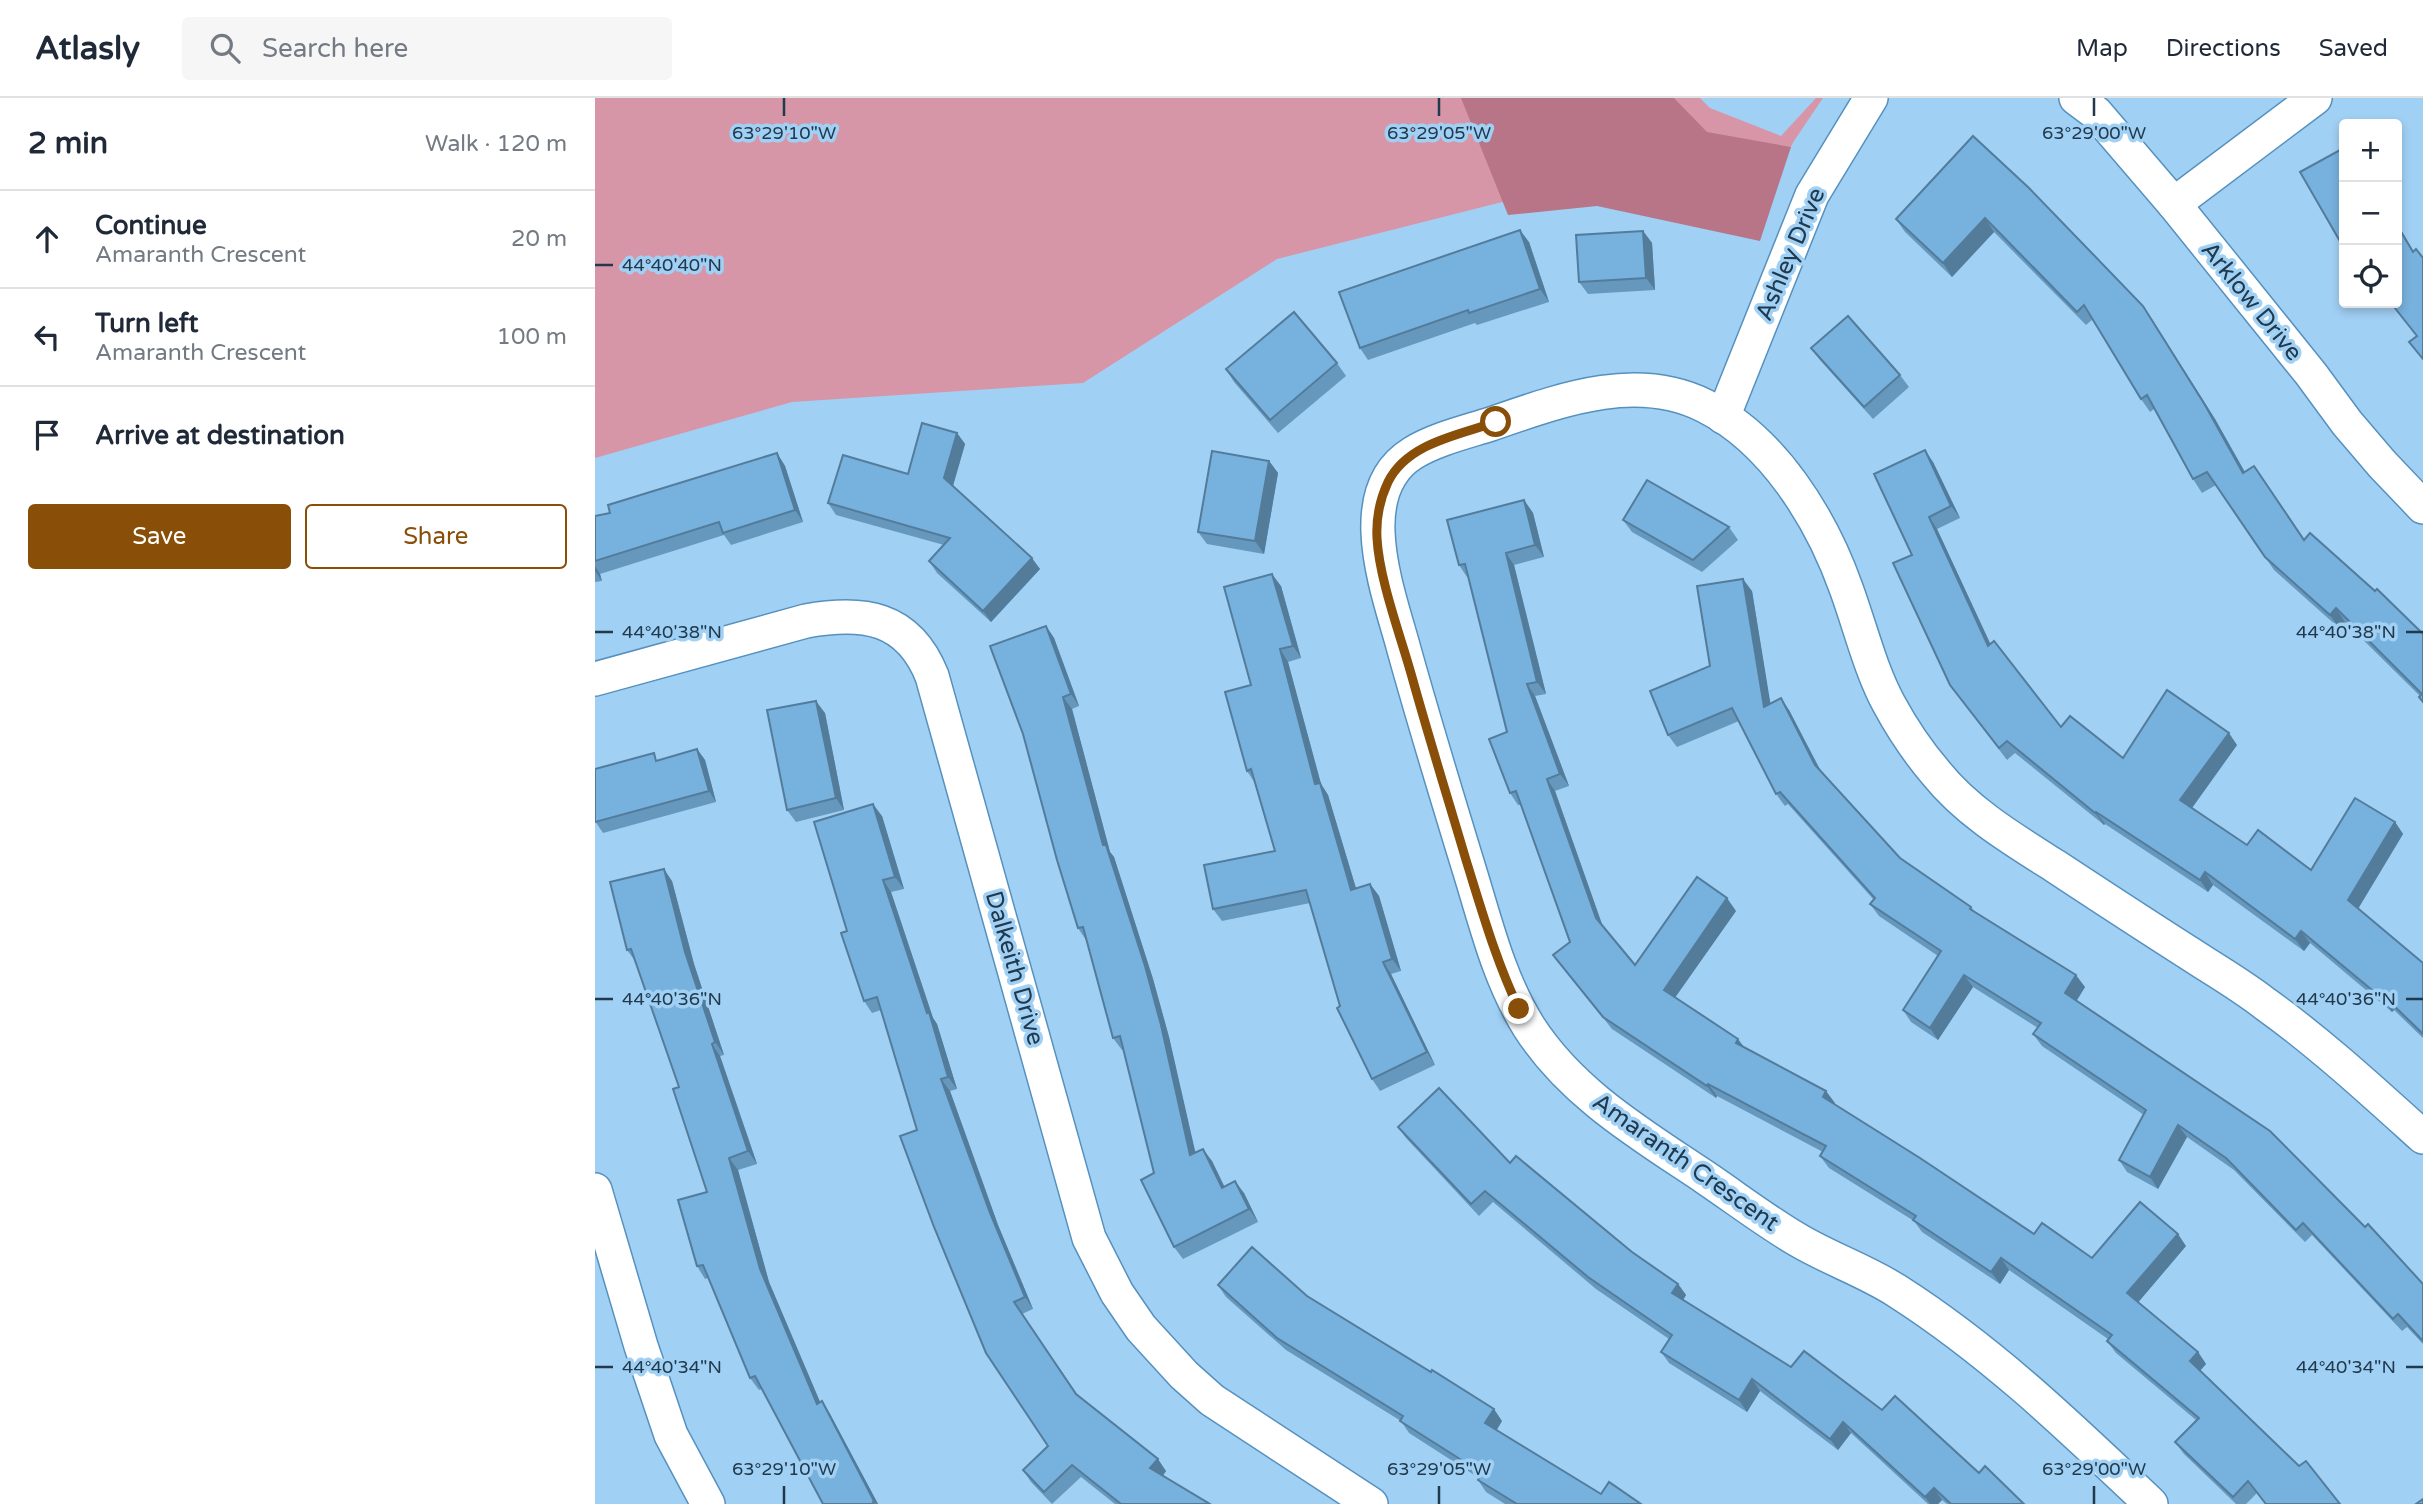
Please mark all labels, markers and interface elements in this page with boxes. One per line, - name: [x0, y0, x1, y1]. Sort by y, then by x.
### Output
- search box: [182, 17, 672, 80]
- text: Atlasly: [35, 29, 140, 68]
- icon: search: [206, 29, 244, 67]
- text: Search here: [262, 33, 408, 64]
- text: Map: [2076, 34, 2128, 63]
- text: Directions: [2166, 34, 2281, 63]
- text: Saved: [2319, 34, 2388, 63]
- map controls: [2339, 119, 2402, 308]
- button: +: [2339, 119, 2402, 182]
- text: 63°29'10"W: [732, 122, 836, 144]
- text: 63°29'05"W: [1387, 122, 1491, 144]
- text: 63°29'00"W: [2042, 122, 2146, 144]
- text: 2 min: [28, 125, 108, 162]
- text: Walk · 120 m: [425, 130, 567, 158]
- button: −: [2339, 182, 2402, 245]
- street label: Ashley Drive: [1749, 183, 1831, 325]
- text: Continue: [95, 210, 207, 241]
- icon: ahead: [28, 220, 66, 258]
- text: 20 m: [511, 225, 567, 253]
- street label: Arklow Drive: [2195, 236, 2308, 367]
- text: Amaranth Crescent: [95, 241, 306, 269]
- button: locate: [2339, 245, 2402, 308]
- text: 44°40'40"N: [622, 254, 722, 276]
- text: Turn left: [95, 308, 198, 339]
- icon: left: [28, 318, 66, 356]
- text: 100 m: [497, 323, 567, 351]
- text: Amaranth Crescent: [95, 339, 306, 367]
- route start: [1480, 406, 1511, 437]
- icon: arrive: [28, 416, 66, 454]
- text: Arrive at destination: [95, 420, 345, 451]
- button: Save: [28, 504, 291, 569]
- button: Share: [305, 504, 567, 569]
- text: 44°40'38"N: [622, 621, 722, 643]
- text: 44°40'38"N: [2296, 621, 2396, 643]
- street label: Dalkeith Drive: [979, 888, 1050, 1048]
- text: 44°40'36"N: [622, 988, 722, 1010]
- text: 44°40'36"N: [2296, 988, 2396, 1010]
- route end: [1503, 993, 1534, 1024]
- street label: Amaranth Crescent: [1587, 1087, 1784, 1238]
- text: 44°40'34"N: [622, 1356, 722, 1378]
- text: 44°40'34"N: [2296, 1356, 2396, 1378]
- text: 63°29'10"W: [732, 1458, 836, 1480]
- text: 63°29'05"W: [1387, 1458, 1491, 1480]
- text: 63°29'00"W: [2042, 1458, 2146, 1480]

